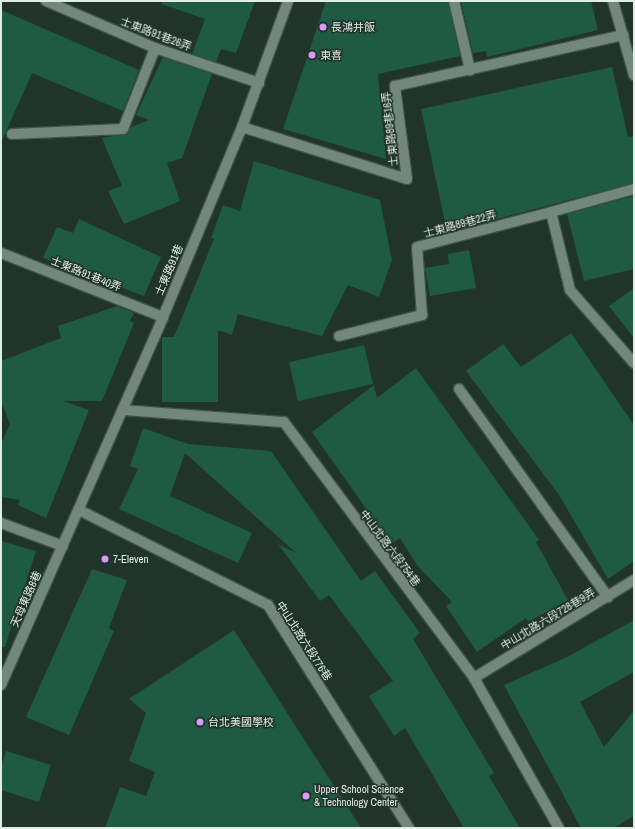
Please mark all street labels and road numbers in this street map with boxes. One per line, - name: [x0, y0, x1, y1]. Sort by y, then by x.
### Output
- street label: 士東路91巷26弄: [119, 14, 193, 54]
- street label: 士東路89巷16弄: [380, 91, 400, 167]
- street label: 士東路89巷22弄: [422, 208, 498, 240]
- street label: 士東路91巷: [152, 243, 186, 297]
- street label: 士東路91巷40弄: [49, 254, 123, 294]
- street label: 中山北路六段754巷: [357, 507, 423, 589]
- street label: 天母東路8巷: [8, 569, 44, 629]
- street label: 中山北路六段728巷9弄: [498, 586, 598, 652]
- street label: 中山北路六段776巷: [273, 599, 335, 683]

